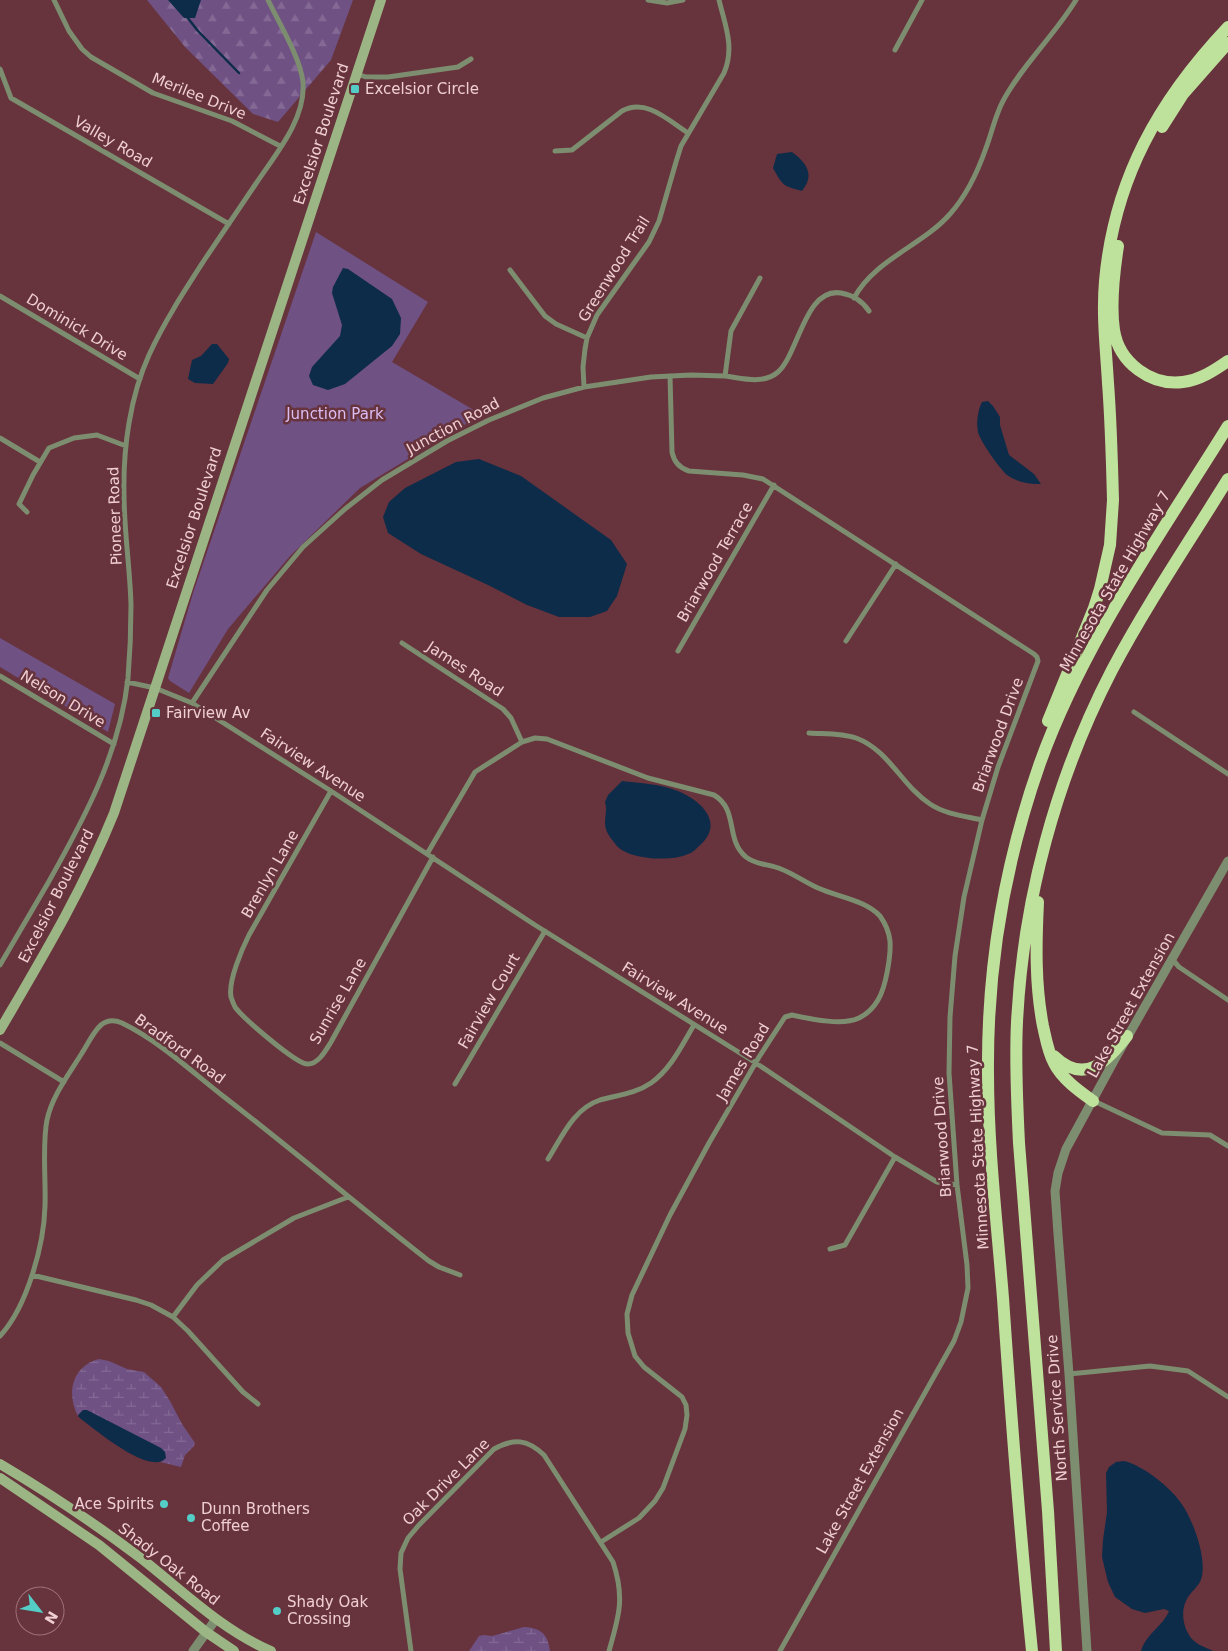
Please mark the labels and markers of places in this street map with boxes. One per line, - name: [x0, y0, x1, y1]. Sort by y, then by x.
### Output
- place label: Excelsior Circle: [365, 80, 479, 98]
- marker: Excelsior Circle: [349, 83, 361, 95]
- place label: Fairview Av: [166, 704, 250, 722]
- marker: Fairview Av: [150, 707, 162, 719]
- place label: Ace Spirits: [75, 1495, 154, 1513]
- marker: Ace Spirits: [158, 1498, 170, 1510]
- place label: Dunn Brothers Coffee: [201, 1500, 310, 1535]
- marker: Dunn Brothers Coffee: [185, 1512, 197, 1524]
- place label: Shady Oak Crossing: [287, 1593, 368, 1628]
- marker: Shady Oak Crossing: [271, 1605, 283, 1617]

